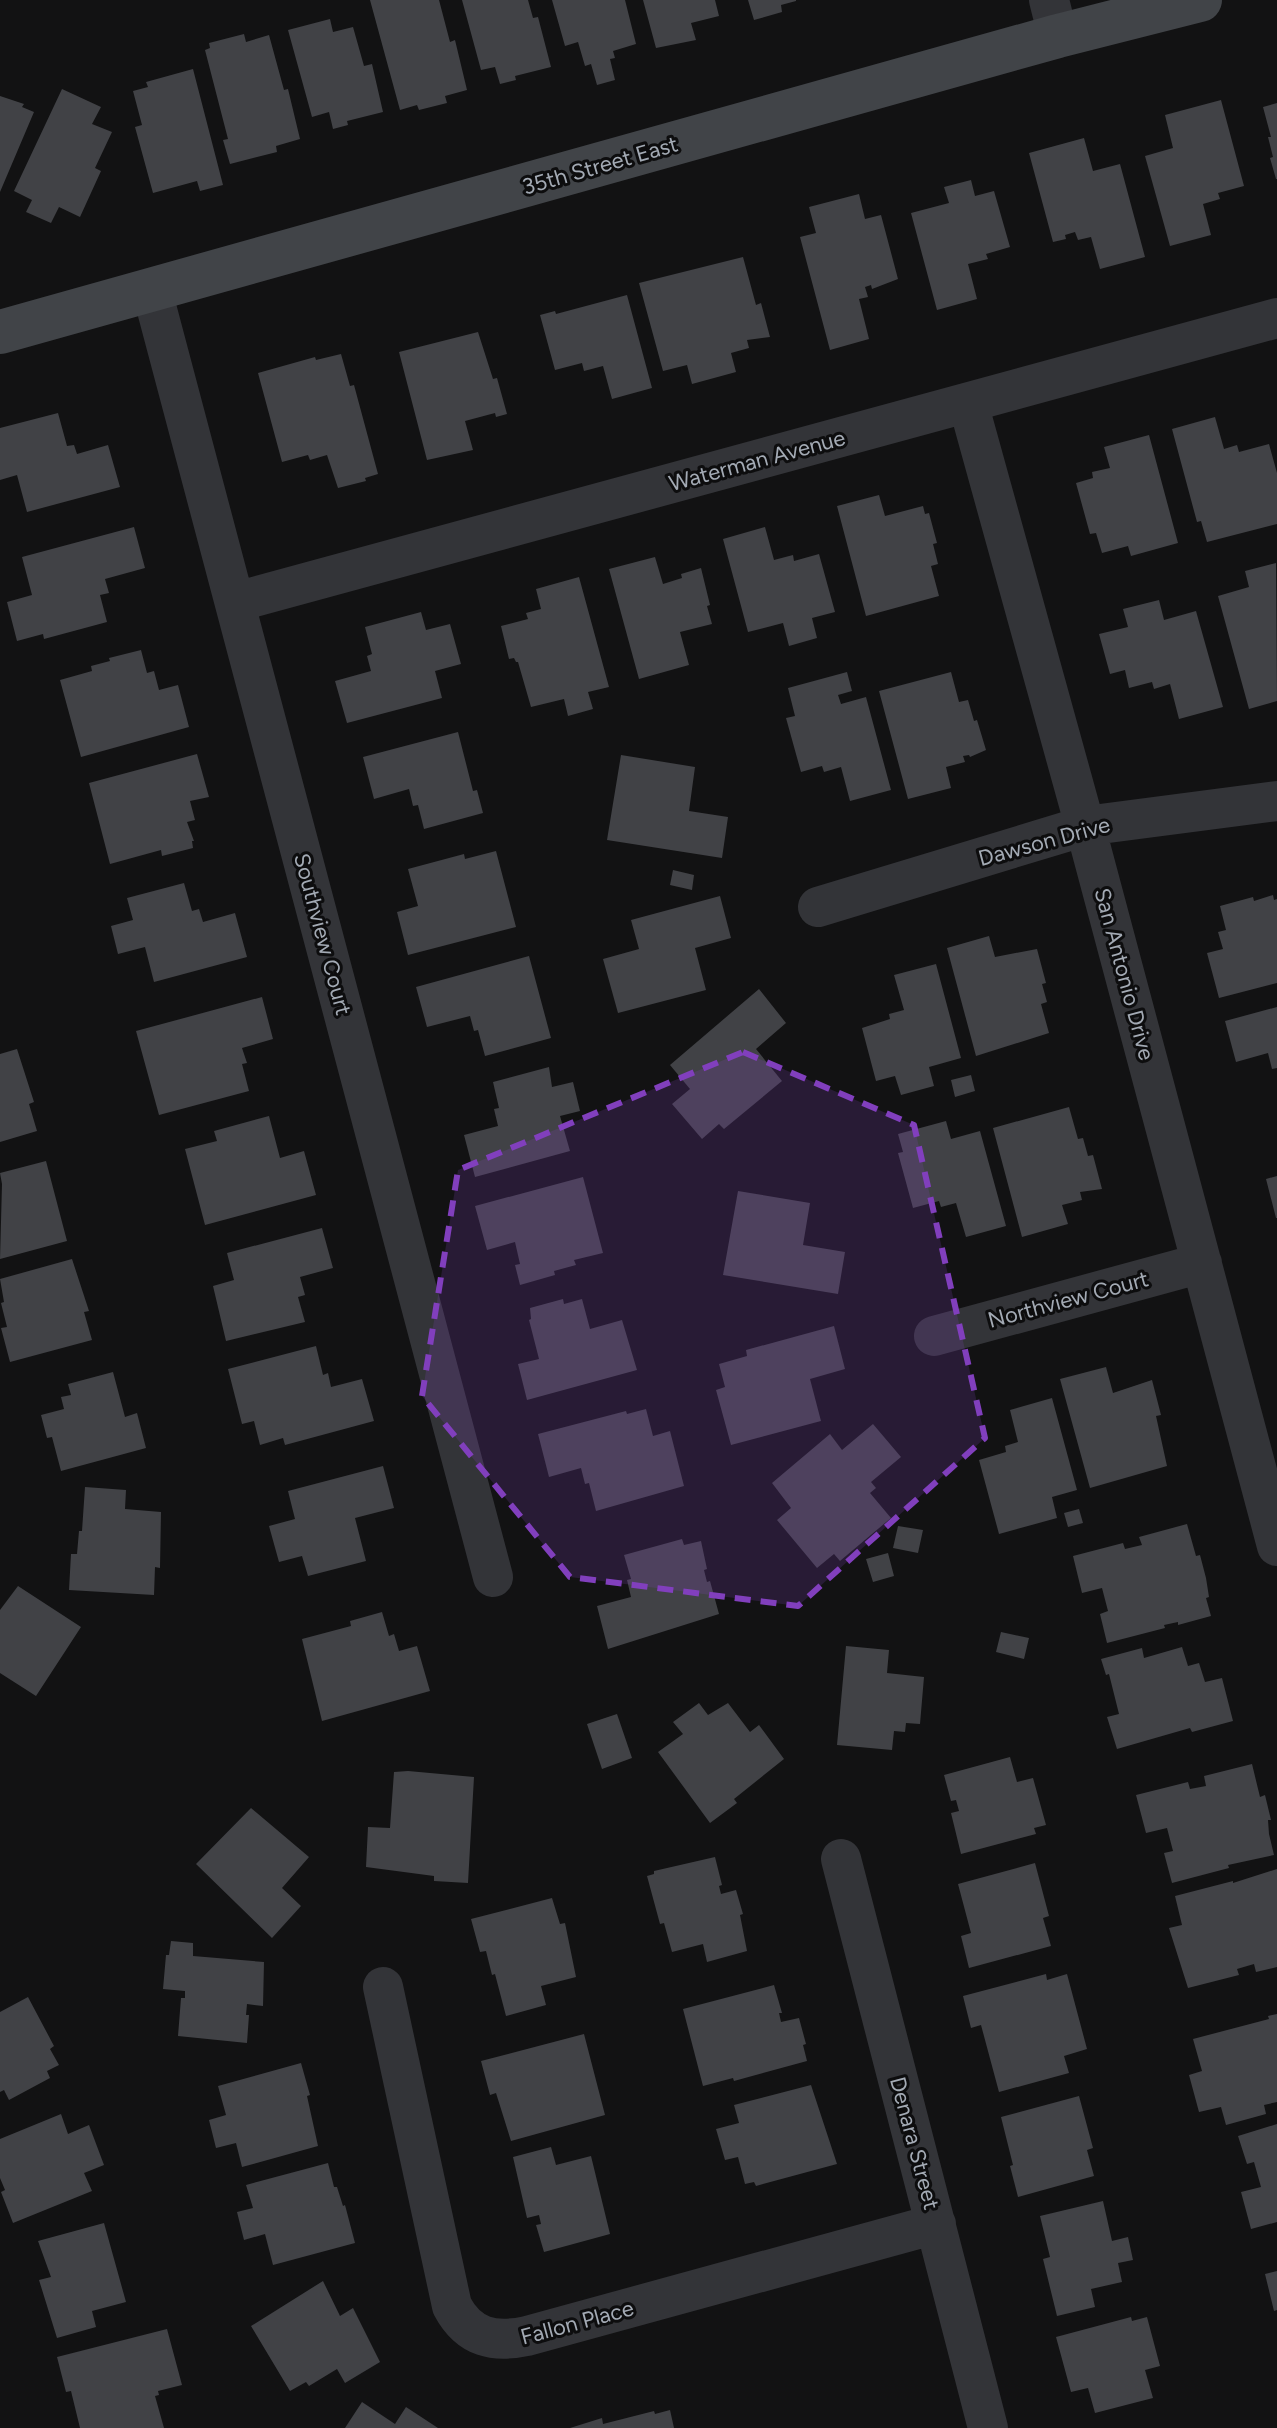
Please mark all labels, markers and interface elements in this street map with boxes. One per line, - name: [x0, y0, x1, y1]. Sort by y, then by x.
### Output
- street label: 35th Street East: [519, 130, 681, 201]
- street label: Waterman Avenue: [666, 424, 848, 497]
- street label: Dawson Drive: [975, 811, 1113, 872]
- street label: Southview Court: [288, 850, 357, 1018]
- street label: San Antonio Drive: [1089, 885, 1160, 1063]
- street label: Northview Court: [985, 1265, 1151, 1334]
- street label: Denara Street: [884, 2074, 945, 2212]
- street label: Fallon Place: [518, 2294, 637, 2351]

